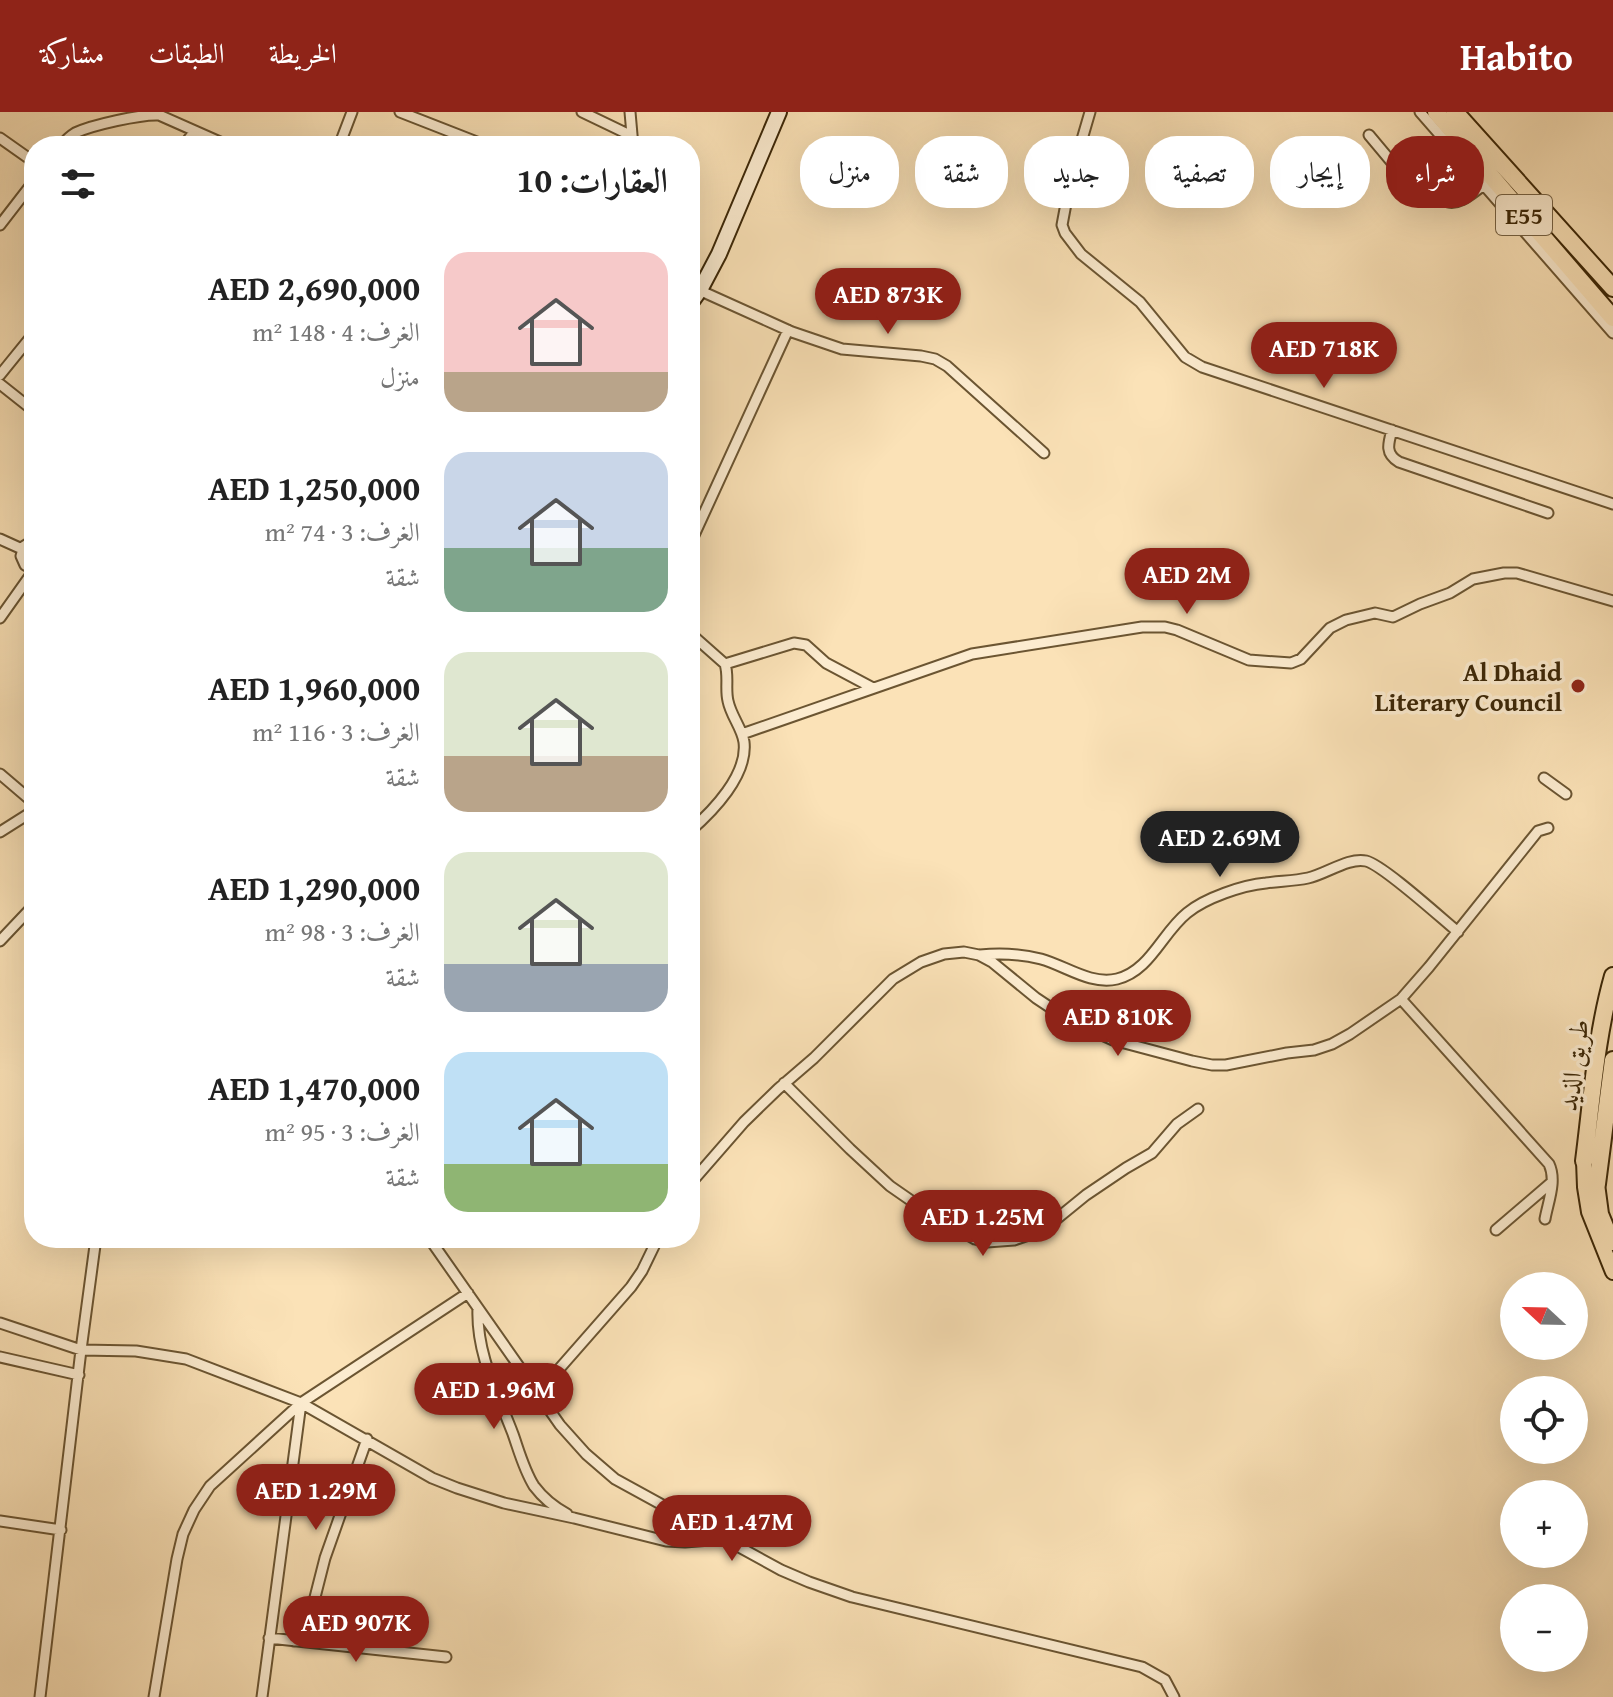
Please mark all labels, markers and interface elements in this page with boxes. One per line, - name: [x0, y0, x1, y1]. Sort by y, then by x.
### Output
- text: Habito: [1460, 28, 1573, 84]
- text: مشاركة: [40, 32, 104, 73]
- text: الطبقات: [148, 32, 225, 73]
- text: الخريطة: [269, 32, 337, 73]
- chip: منزل: [800, 136, 899, 208]
- chip: شقة: [915, 136, 1008, 208]
- chip: جديد: [1024, 136, 1129, 208]
- chip: تصفية: [1145, 136, 1254, 208]
- chip: إيجار: [1270, 136, 1370, 208]
- chip: شراء: [1386, 136, 1484, 208]
- text: العقارات: 10: [517, 155, 668, 204]
- icon: filters: [56, 162, 100, 206]
- road number: E55: [1496, 195, 1552, 235]
- text: AED 2,690,000: [208, 263, 420, 312]
- pin: AED 873K: [805, 268, 971, 336]
- text: AED 873K: [833, 274, 943, 313]
- icon: home: [508, 284, 604, 380]
- text: الغرف: 4 · 148 m²: [252, 312, 420, 351]
- pin: AED 718K: [1241, 322, 1407, 390]
- text: AED 718K: [1269, 328, 1379, 367]
- text: منزل: [380, 357, 420, 396]
- text: AED 1,250,000: [208, 463, 420, 512]
- icon: home: [508, 484, 604, 580]
- text: الغرف: 3 · 74 m²: [265, 512, 420, 551]
- pin: AED 2M: [1122, 548, 1252, 616]
- text: AED 2M: [1142, 554, 1232, 593]
- text: شقة: [386, 557, 420, 596]
- place label: Al Dhaid Literary Council: [1375, 652, 1562, 721]
- text: AED 1,960,000: [208, 663, 420, 712]
- marker: Al Dhaid Literary Council: [1569, 677, 1587, 695]
- icon: home: [508, 684, 604, 780]
- text: الغرف: 3 · 116 m²: [252, 712, 420, 751]
- text: شقة: [386, 757, 420, 796]
- pin: AED 2.69M: [1128, 811, 1312, 879]
- text: AED 2.69M: [1158, 817, 1282, 856]
- text: AED 1,290,000: [208, 863, 420, 912]
- icon: home: [508, 884, 604, 980]
- text: الغرف: 3 · 98 m²: [265, 912, 420, 951]
- text: شقة: [386, 957, 420, 996]
- pin: AED 810K: [1035, 990, 1201, 1058]
- text: AED 810K: [1063, 996, 1173, 1035]
- street label: طريق الذيد: [1547, 1017, 1599, 1113]
- text: AED 1,470,000: [208, 1063, 420, 1112]
- icon: home: [508, 1084, 604, 1180]
- text: الغرف: 3 · 95 m²: [265, 1112, 420, 1151]
- text: شقة: [386, 1157, 420, 1196]
- pin: AED 1.25M: [891, 1190, 1075, 1258]
- text: AED 1.25M: [921, 1196, 1045, 1235]
- north arrow: [1500, 1272, 1588, 1360]
- map controls: [1500, 1272, 1588, 1672]
- pin: AED 1.96M: [402, 1363, 586, 1431]
- text: AED 1.96M: [432, 1369, 556, 1408]
- button: locate: [1500, 1376, 1588, 1464]
- pin: AED 1.29M: [224, 1464, 408, 1532]
- text: AED 1.29M: [254, 1470, 378, 1509]
- button: +: [1500, 1480, 1588, 1568]
- pin: AED 1.47M: [640, 1495, 824, 1563]
- text: AED 1.47M: [670, 1501, 794, 1540]
- button: −: [1500, 1584, 1588, 1672]
- pin: AED 907K: [273, 1596, 439, 1664]
- text: AED 907K: [301, 1602, 411, 1641]

